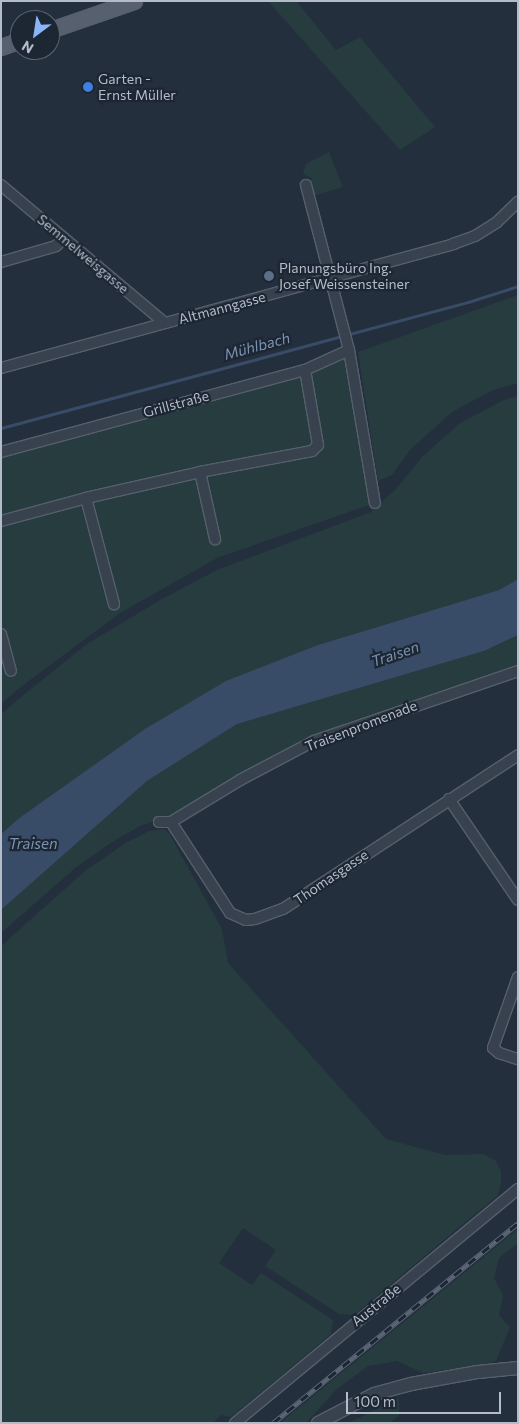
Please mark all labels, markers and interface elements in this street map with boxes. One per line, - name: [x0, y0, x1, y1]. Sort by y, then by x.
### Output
- north arrow: [10, 10, 60, 60]
- text: N: [19, 37, 36, 57]
- place label: Garten - Ernst Müller: [98, 71, 176, 104]
- marker: Garten - Ernst Müller: [82, 81, 94, 93]
- street label: Semmelweisgasse: [34, 211, 132, 297]
- place label: Planungsbüro Ing. Josef Weissensteiner: [279, 260, 410, 292]
- marker: Planungsbüro Ing. Josef Weissensteiner: [263, 270, 275, 282]
- street label: Altmanngasse: [177, 288, 267, 328]
- water label: Mühlbach: [222, 329, 292, 363]
- street label: Grillstraße: [141, 387, 211, 421]
- water label: Traisen: [369, 637, 421, 671]
- street label: Traisenpromenade: [303, 697, 419, 755]
- water label: Traisen: [8, 835, 58, 853]
- street label: Thomasgasse: [291, 846, 371, 908]
- street label: Austraße: [348, 1280, 404, 1330]
- scale bar: [349, 1382, 504, 1414]
- text: 100 m: [354, 1392, 396, 1410]

